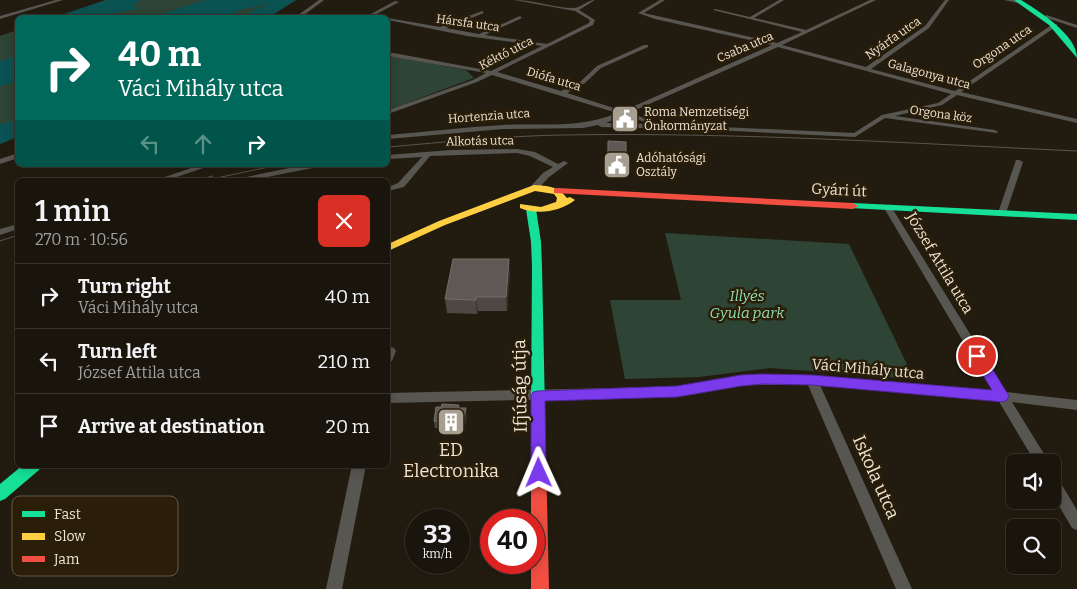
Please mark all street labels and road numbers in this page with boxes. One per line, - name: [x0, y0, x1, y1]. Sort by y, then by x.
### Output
- street label: Hársfa utca: [435, 12, 501, 34]
- street label: Nyárfa utca: [863, 14, 924, 62]
- street label: Orgona utca: [970, 22, 1034, 72]
- street label: Csaba utca: [715, 29, 776, 65]
- street label: Kéktó utca: [477, 33, 536, 73]
- street label: Galagonya utca: [886, 56, 972, 92]
- street label: Diófa utca: [525, 64, 583, 94]
- street label: Orgona köz: [909, 103, 973, 125]
- street label: Hortenzia utca: [448, 106, 531, 126]
- street label: Alkotás utca: [446, 133, 515, 149]
- street label: Gyári út: [811, 180, 868, 200]
- street label: József Attila utca: [902, 208, 977, 317]
- street label: Ifjúság útja: [508, 339, 532, 433]
- street label: Váci Mihály utca: [811, 355, 925, 383]
- street label: Iskola utca: [848, 432, 904, 522]

